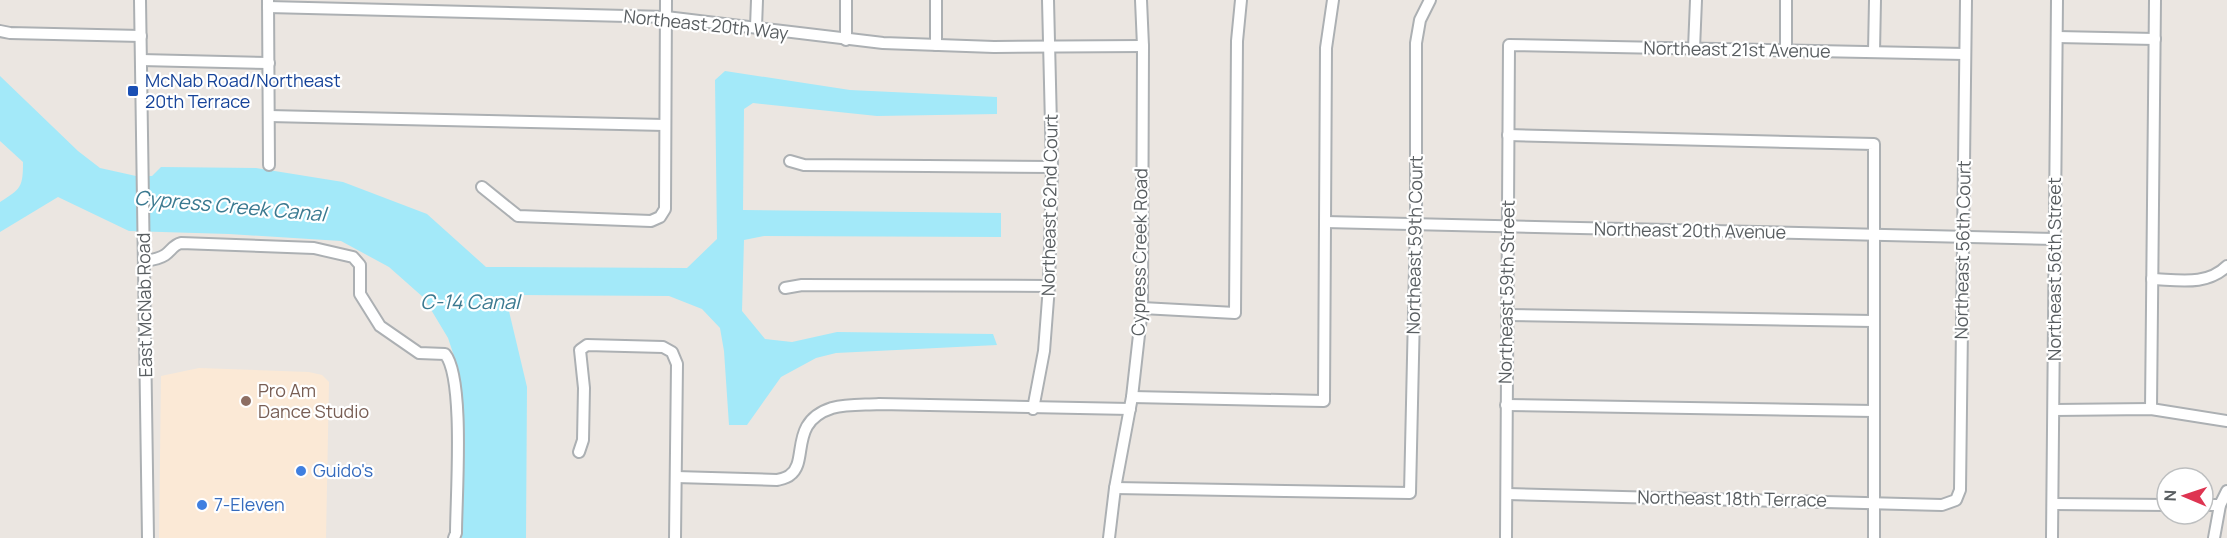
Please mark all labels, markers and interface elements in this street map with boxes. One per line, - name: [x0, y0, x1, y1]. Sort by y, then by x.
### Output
- street label: Northeast 20th Way: [622, 3, 790, 45]
- street label: Northeast 21st Avenue: [1643, 35, 1831, 63]
- place label: McNab Road/Northeast 20th Terrace: [145, 68, 341, 113]
- marker: McNab Road/Northeast 20th Terrace: [126, 84, 140, 98]
- street label: Northeast 62nd Court: [1035, 114, 1063, 296]
- street label: Northeast 59th Court: [1400, 155, 1428, 335]
- street label: Northeast 56th Court: [1948, 160, 1976, 340]
- street label: Cypress Creek Road: [1126, 168, 1152, 336]
- street label: Northeast 56th Street: [2042, 177, 2066, 361]
- water label: Cypress Creek Canal: [133, 184, 329, 228]
- street label: Northeast 59th Street: [1492, 200, 1520, 384]
- street label: Northeast 20th Avenue: [1594, 216, 1786, 244]
- street label: East McNab Road: [131, 232, 157, 378]
- water label: C-14 Canal: [420, 288, 522, 315]
- place label: Pro Am Dance Studio: [258, 378, 369, 423]
- marker: Pro Am Dance Studio: [239, 394, 253, 408]
- place label: Guido's: [313, 458, 373, 482]
- marker: Guido's: [294, 464, 308, 478]
- north arrow: [2155, 466, 2215, 526]
- street label: Northeast 18th Terrace: [1637, 484, 1827, 512]
- text: N: [2159, 489, 2181, 502]
- place label: 7-Eleven: [214, 492, 285, 516]
- marker: 7-Eleven: [195, 498, 209, 512]

